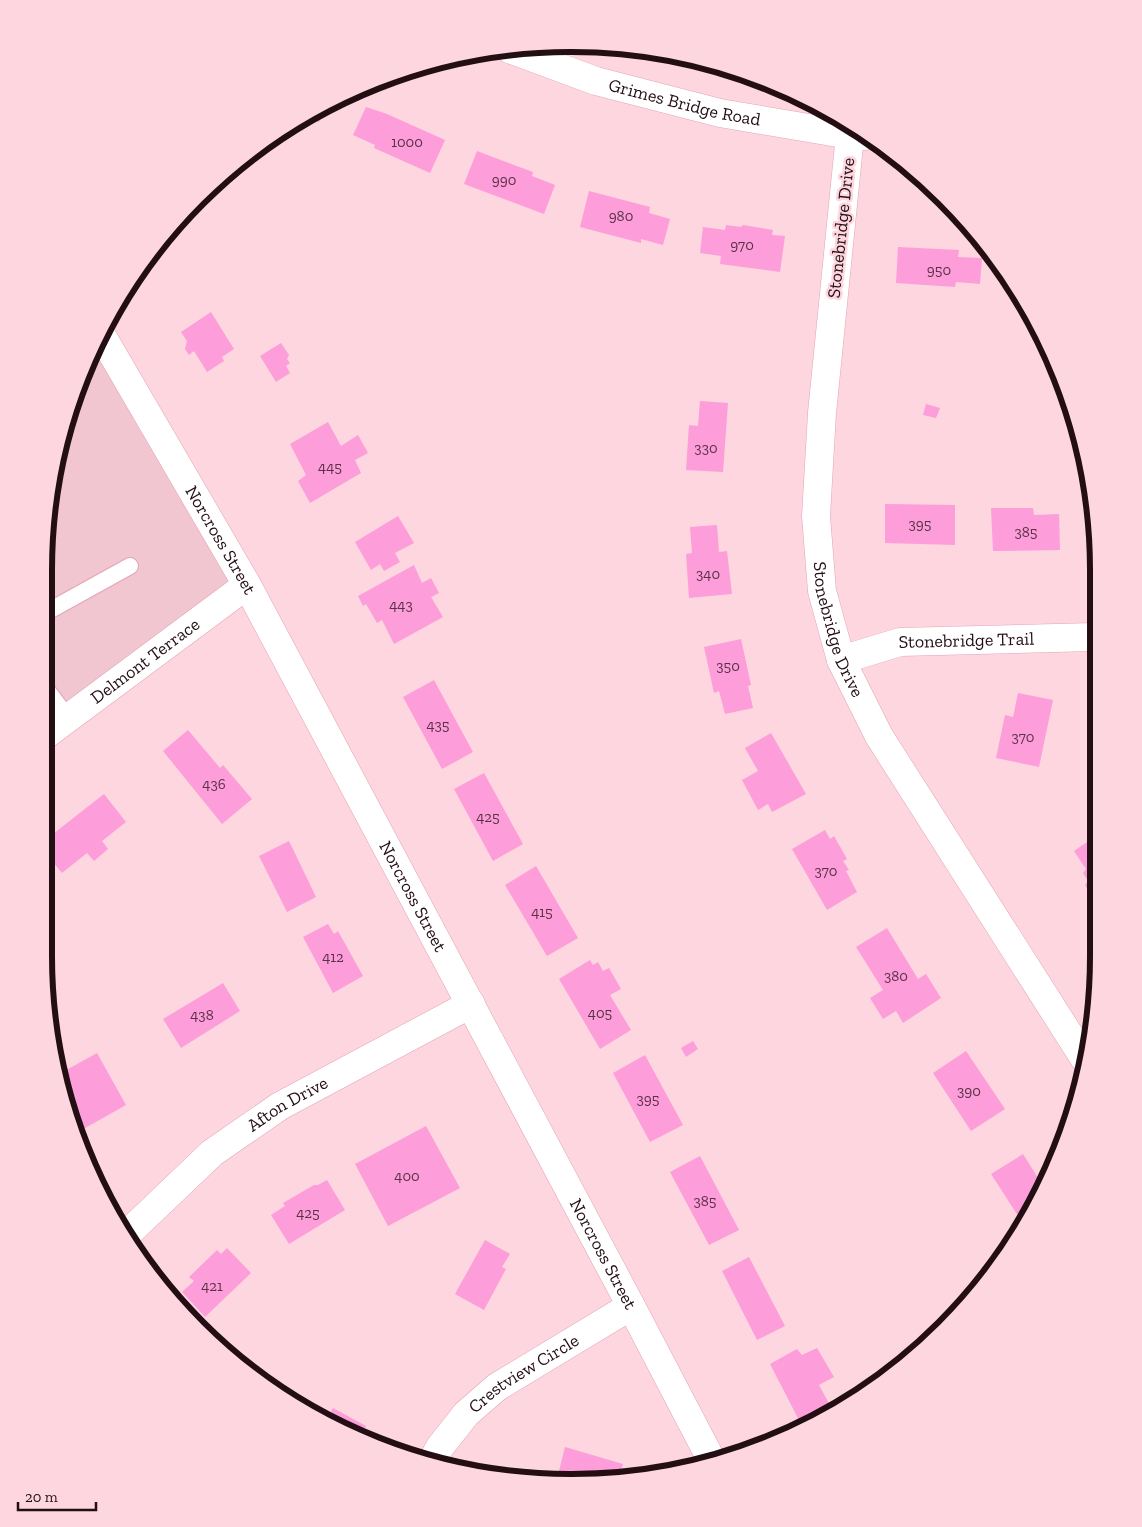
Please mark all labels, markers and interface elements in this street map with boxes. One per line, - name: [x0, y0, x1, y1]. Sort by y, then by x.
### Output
- street label: Grimes Bridge Road: [606, 74, 762, 131]
- house number: 1000: [391, 133, 423, 151]
- street label: Stonebridge Drive: [823, 157, 859, 299]
- house number: 990: [492, 171, 516, 189]
- house number: 980: [609, 207, 633, 225]
- house number: 970: [730, 236, 754, 254]
- house number: 950: [927, 261, 951, 279]
- house number: 330: [694, 439, 718, 457]
- house number: 445: [318, 458, 342, 476]
- street label: Norcross Street: [181, 482, 261, 598]
- house number: 395: [909, 515, 932, 533]
- house number: 385: [1014, 523, 1038, 541]
- street label: Stonebridge Drive: [809, 561, 869, 701]
- house number: 340: [696, 565, 720, 583]
- house number: 443: [389, 596, 413, 614]
- street label: Delmont Terrace: [86, 613, 204, 709]
- street label: Stonebridge Trail: [898, 628, 1035, 653]
- house number: 350: [716, 657, 740, 675]
- house number: 435: [426, 716, 450, 734]
- house number: 370: [1011, 728, 1035, 746]
- house number: 436: [202, 775, 226, 793]
- house number: 425: [476, 808, 500, 826]
- street label: Norcross Street: [374, 837, 451, 956]
- house number: 370: [814, 862, 838, 880]
- house number: 415: [531, 903, 553, 921]
- house number: 412: [322, 948, 344, 966]
- house number: 380: [884, 967, 908, 985]
- house number: 405: [588, 1004, 613, 1022]
- house number: 438: [190, 1006, 214, 1024]
- street label: Afton Drive: [243, 1072, 332, 1136]
- house number: 390: [957, 1082, 981, 1100]
- house number: 395: [637, 1090, 660, 1108]
- house number: 400: [394, 1167, 420, 1185]
- house number: 385: [693, 1192, 717, 1210]
- street label: Norcross Street: [565, 1195, 642, 1313]
- house number: 425: [296, 1204, 320, 1222]
- house number: 421: [201, 1277, 223, 1295]
- street label: Crestview Circle: [464, 1329, 583, 1418]
- scale bar: [18, 1480, 95, 1512]
- text: 20 m: [25, 1488, 58, 1506]

